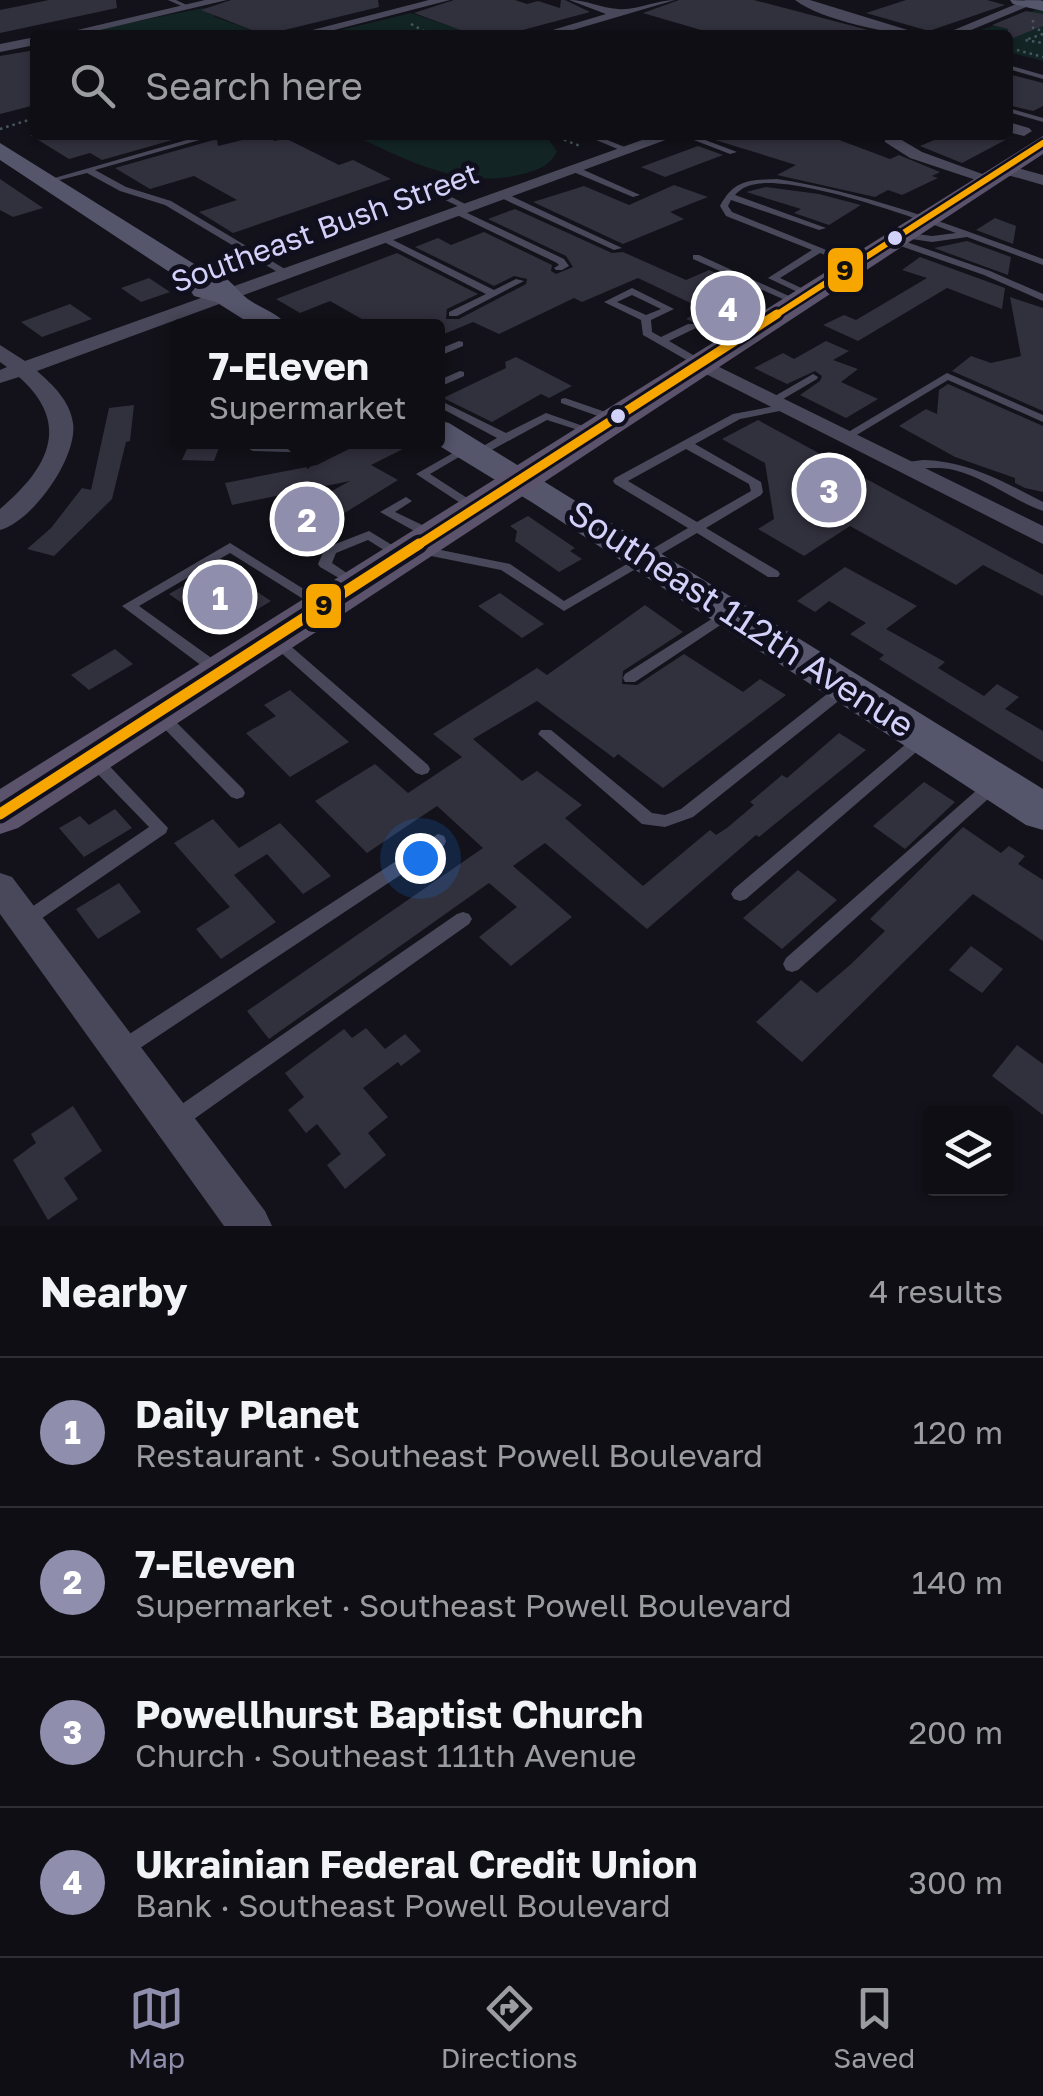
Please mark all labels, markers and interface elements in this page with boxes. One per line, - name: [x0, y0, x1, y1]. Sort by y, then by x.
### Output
- search box: [30, 30, 1013, 140]
- icon: search: [65, 58, 120, 113]
- text: Search here: [145, 63, 363, 108]
- street label: Southeast Bush Street: [166, 155, 483, 299]
- unlabelled marker: [885, 228, 905, 248]
- line badge: 9: [826, 246, 865, 294]
- text: 9: [836, 253, 854, 286]
- pin: 4: [696, 270, 760, 346]
- popup: [170, 319, 445, 449]
- text: 7-Eleven: [208, 343, 369, 388]
- text: Supermarket: [208, 388, 407, 426]
- unlabelled marker: [608, 406, 628, 426]
- pin: 3: [796, 452, 862, 528]
- pin: 2: [274, 482, 340, 556]
- street label: Southeast 112th Avenue: [561, 491, 922, 746]
- pin: 1: [188, 560, 252, 634]
- line badge: 9: [304, 582, 343, 630]
- text: 9: [315, 588, 333, 621]
- your location: [395, 833, 446, 884]
- map controls: [923, 1106, 1013, 1196]
- button: layers: [923, 1106, 1013, 1196]
- text: Nearby: [40, 1266, 188, 1316]
- text: 4 results: [869, 1272, 1003, 1310]
- text: Daily Planet: [135, 1391, 360, 1436]
- text: 1: [64, 1413, 81, 1451]
- text: 120 m: [913, 1413, 1003, 1451]
- text: Restaurant · Southeast Powell Boulevard: [135, 1436, 763, 1474]
- text: 7-Eleven: [135, 1541, 296, 1586]
- text: 2: [63, 1563, 82, 1601]
- text: 140 m: [912, 1563, 1003, 1601]
- text: Supermarket · Southeast Powell Boulevard: [135, 1586, 792, 1624]
- text: Powellhurst Baptist Church: [135, 1691, 643, 1736]
- text: 3: [63, 1713, 82, 1751]
- text: 200 m: [908, 1713, 1003, 1751]
- text: Church · Southeast 111th Avenue: [135, 1736, 637, 1774]
- text: Ukrainian Federal Credit Union: [135, 1841, 697, 1886]
- text: 4: [62, 1863, 83, 1901]
- text: 300 m: [908, 1863, 1003, 1901]
- text: Bank · Southeast Powell Boulevard: [135, 1886, 671, 1924]
- tab: Map: [128, 1981, 185, 2074]
- tab: Directions: [441, 1981, 578, 2074]
- tab: Saved: [833, 1981, 915, 2074]

